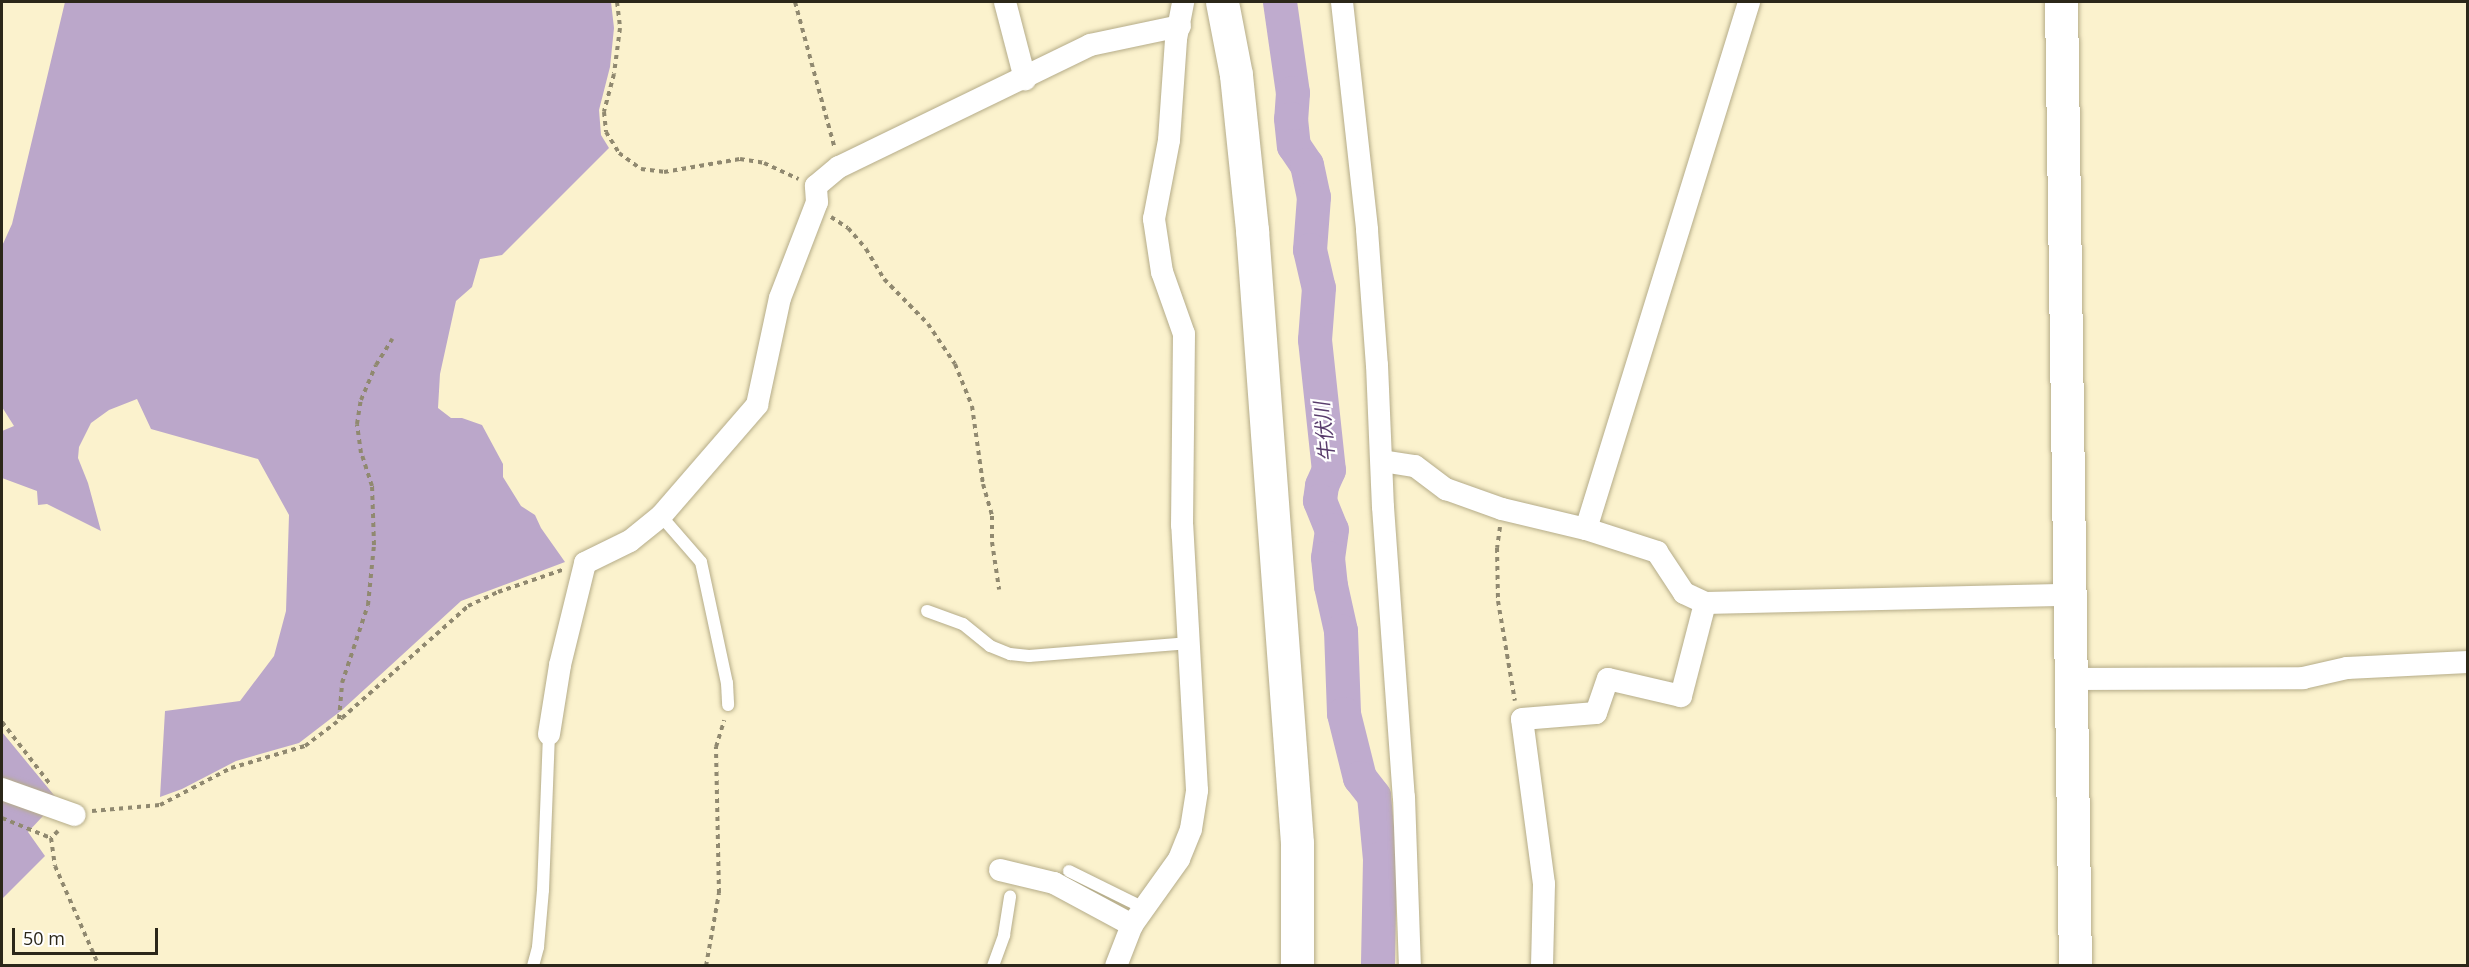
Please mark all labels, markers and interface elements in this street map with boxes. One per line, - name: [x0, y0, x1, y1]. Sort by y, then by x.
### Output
- water label: 牛伏川: [1309, 401, 1339, 463]
- scale bar: [15, 916, 160, 954]
- text: 50 m: [23, 926, 65, 950]

